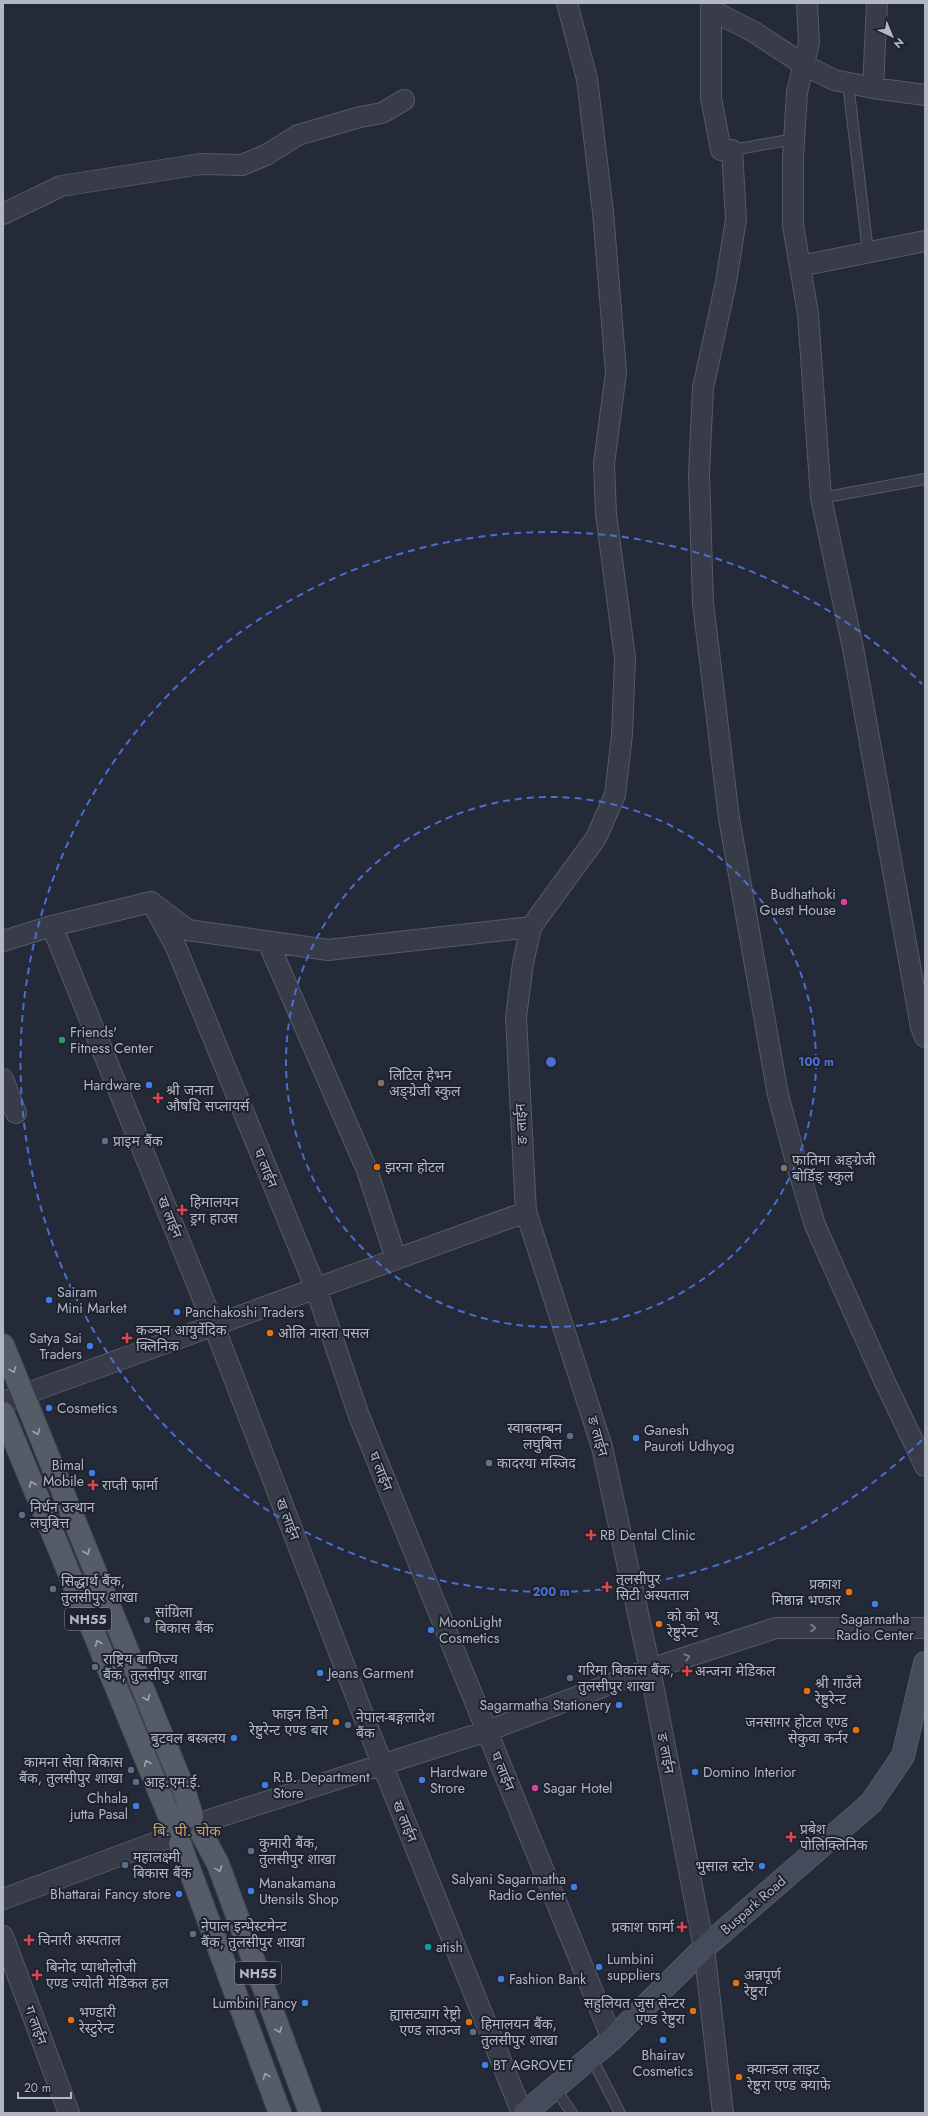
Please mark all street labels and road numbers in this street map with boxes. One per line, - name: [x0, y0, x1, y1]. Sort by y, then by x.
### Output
- street label: ङ लाईन: [510, 1103, 532, 1146]
- street label: घ लाईन: [249, 1146, 283, 1191]
- street label: ख लाईन: [153, 1193, 187, 1241]
- street label: ङ लाईन: [582, 1413, 613, 1459]
- street label: घ लाईन: [364, 1449, 398, 1494]
- street label: ख लाईन: [271, 1495, 305, 1543]
- road number: NH55: [65, 1608, 111, 1630]
- street label: ङ लाईन: [652, 1730, 680, 1775]
- street label: घ लाईन: [486, 1749, 520, 1794]
- street label: ख लाईन: [388, 1797, 422, 1845]
- street label: Buspark Road: [716, 1871, 790, 1939]
- road number: NH55: [235, 1962, 281, 1984]
- street label: ग लाईन: [20, 2003, 52, 2047]

